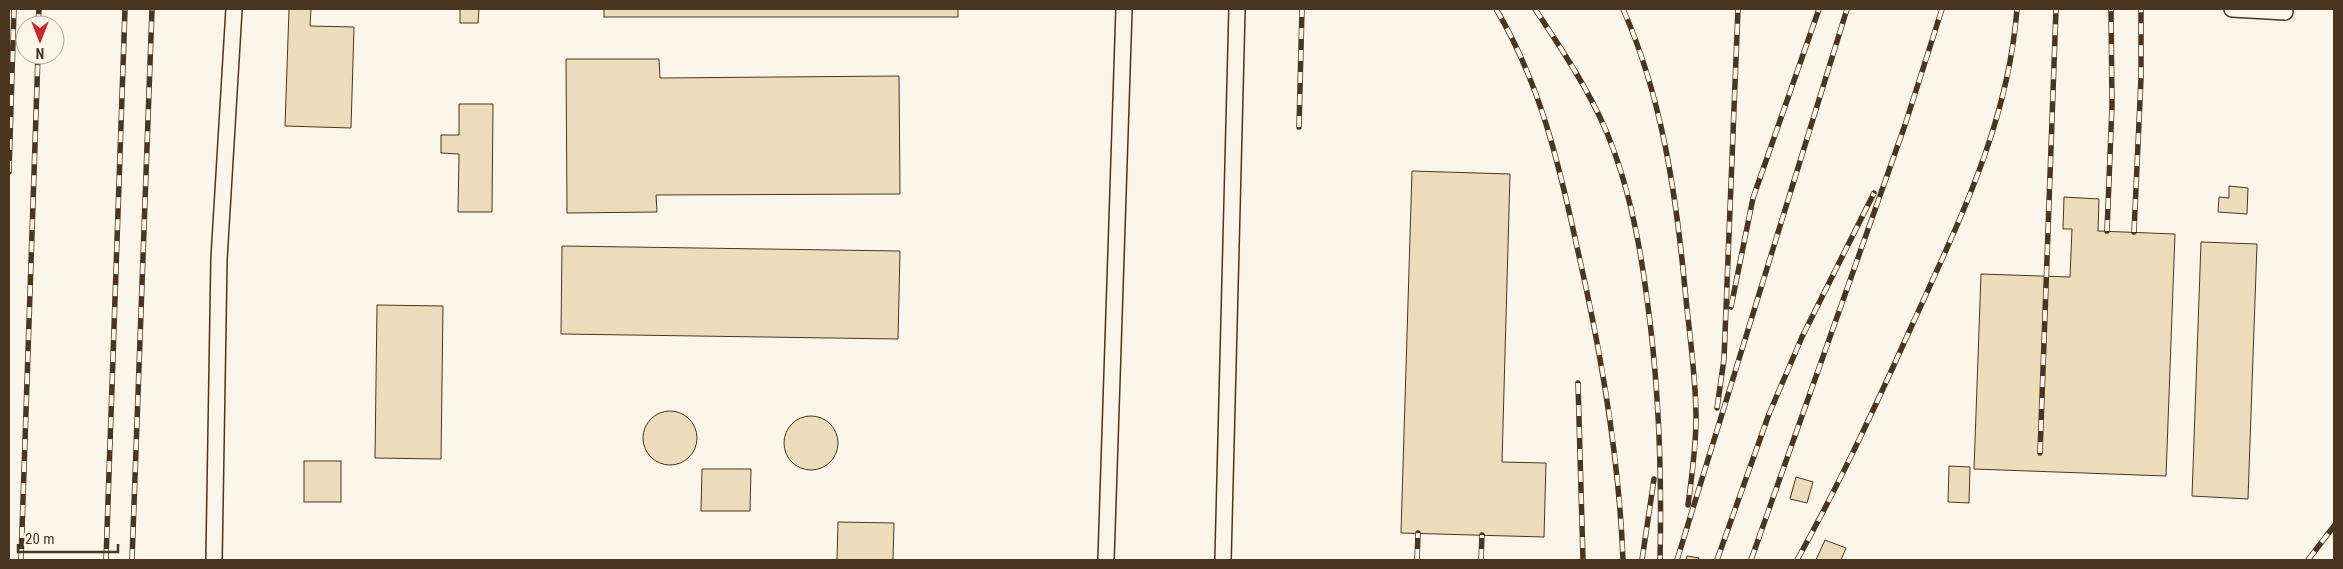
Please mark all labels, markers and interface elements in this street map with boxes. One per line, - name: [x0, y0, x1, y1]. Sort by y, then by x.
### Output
- north arrow: [15, 15, 65, 65]
- text: N: [36, 45, 44, 61]
- scale bar: [18, 522, 118, 554]
- text: 20 m: [25, 530, 55, 548]

